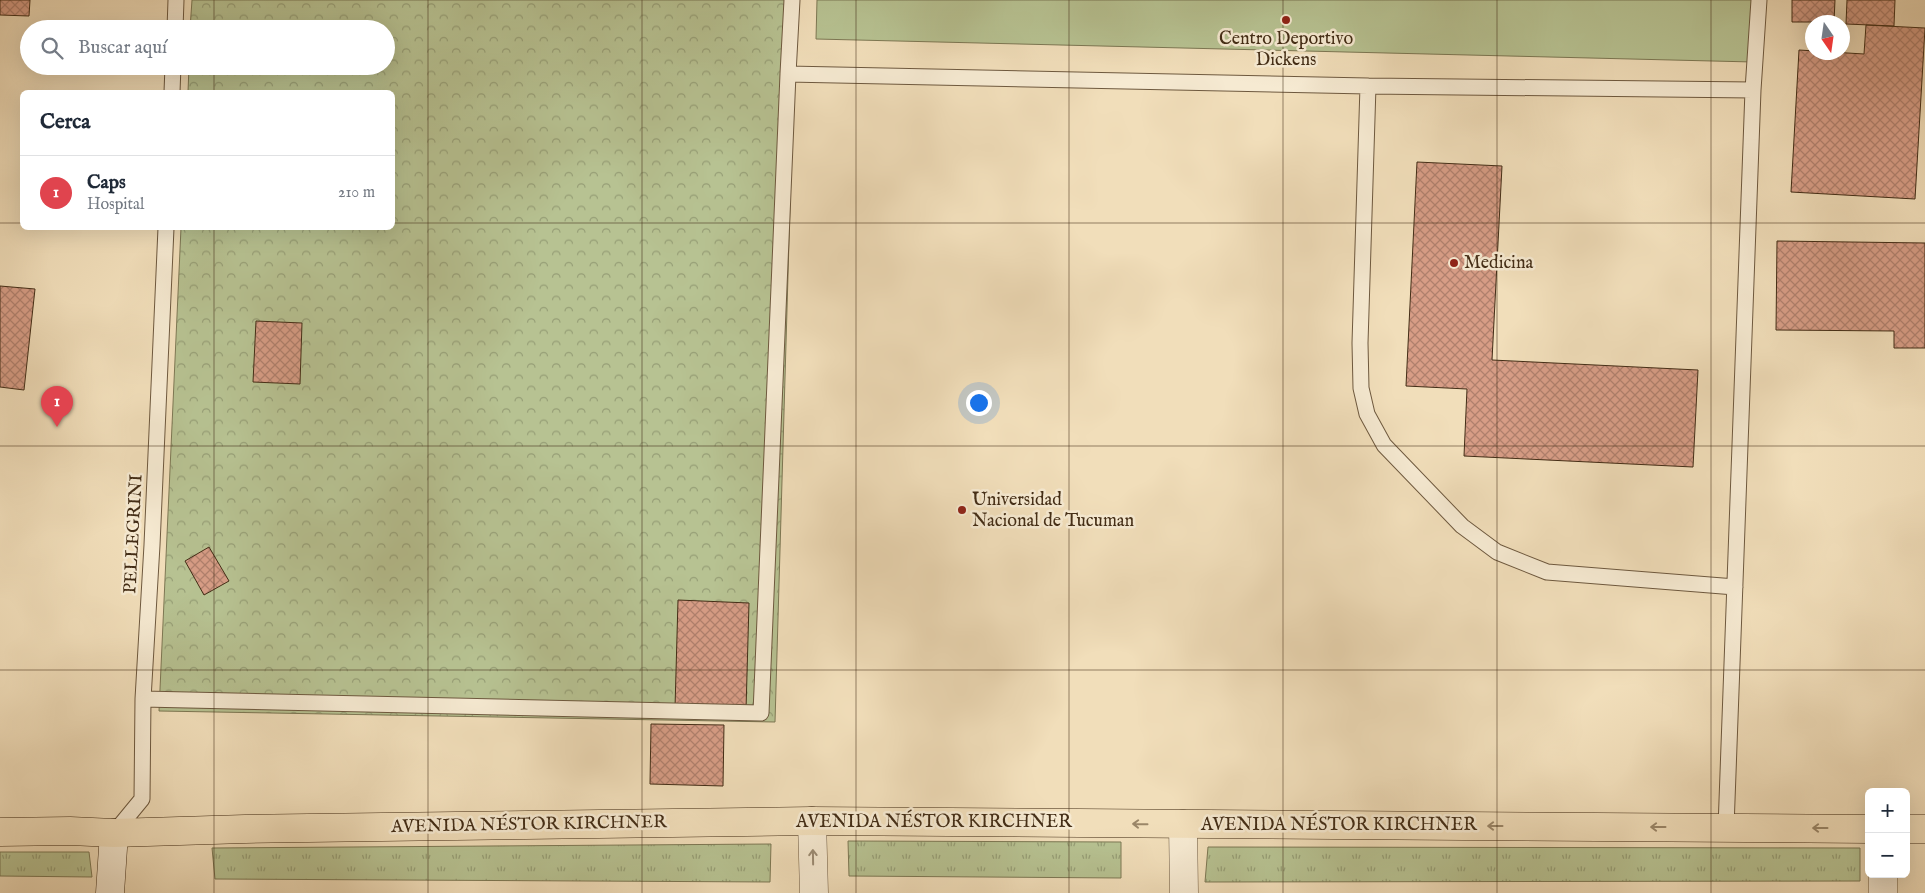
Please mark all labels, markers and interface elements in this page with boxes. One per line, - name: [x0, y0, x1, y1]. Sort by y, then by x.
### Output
- marker: Centro Deportivo Dickens: [1280, 14, 1292, 26]
- north arrow: [1805, 15, 1850, 60]
- search box: [20, 20, 395, 75]
- place label: Centro Deportivo Dickens: [1219, 28, 1353, 72]
- icon: search: [38, 34, 66, 62]
- text: Buscar aquí: [78, 36, 167, 60]
- text: Cerca: [40, 109, 90, 136]
- text: Caps: [87, 171, 126, 195]
- text: 1: [53, 183, 59, 203]
- text: 210 m: [338, 183, 375, 203]
- text: Hospital: [87, 195, 144, 215]
- place label: Medicina: [1464, 252, 1534, 275]
- marker: Medicina: [1448, 257, 1460, 269]
- pin: 1: [41, 386, 73, 427]
- your location: [966, 390, 992, 416]
- street label: PELLEGRINI: [119, 473, 149, 594]
- place label: Universidad Nacional de Tucuman: [972, 489, 1135, 533]
- marker: Universidad Nacional de Tucuman: [956, 504, 968, 516]
- map controls: [1865, 788, 1910, 878]
- button: +: [1865, 788, 1910, 833]
- street label: AVENIDA NÉSTOR KIRCHNER: [390, 809, 668, 839]
- street label: AVENIDA NÉSTOR KIRCHNER: [795, 809, 1073, 834]
- street label: AVENIDA NÉSTOR KIRCHNER: [1200, 812, 1478, 837]
- one-way arrow: [1132, 819, 1148, 829]
- one-way arrow: [1487, 821, 1504, 831]
- one-way arrow: [1650, 822, 1666, 832]
- one-way arrow: [1812, 823, 1828, 833]
- button: −: [1865, 833, 1910, 878]
- one-way arrow: [808, 849, 818, 866]

